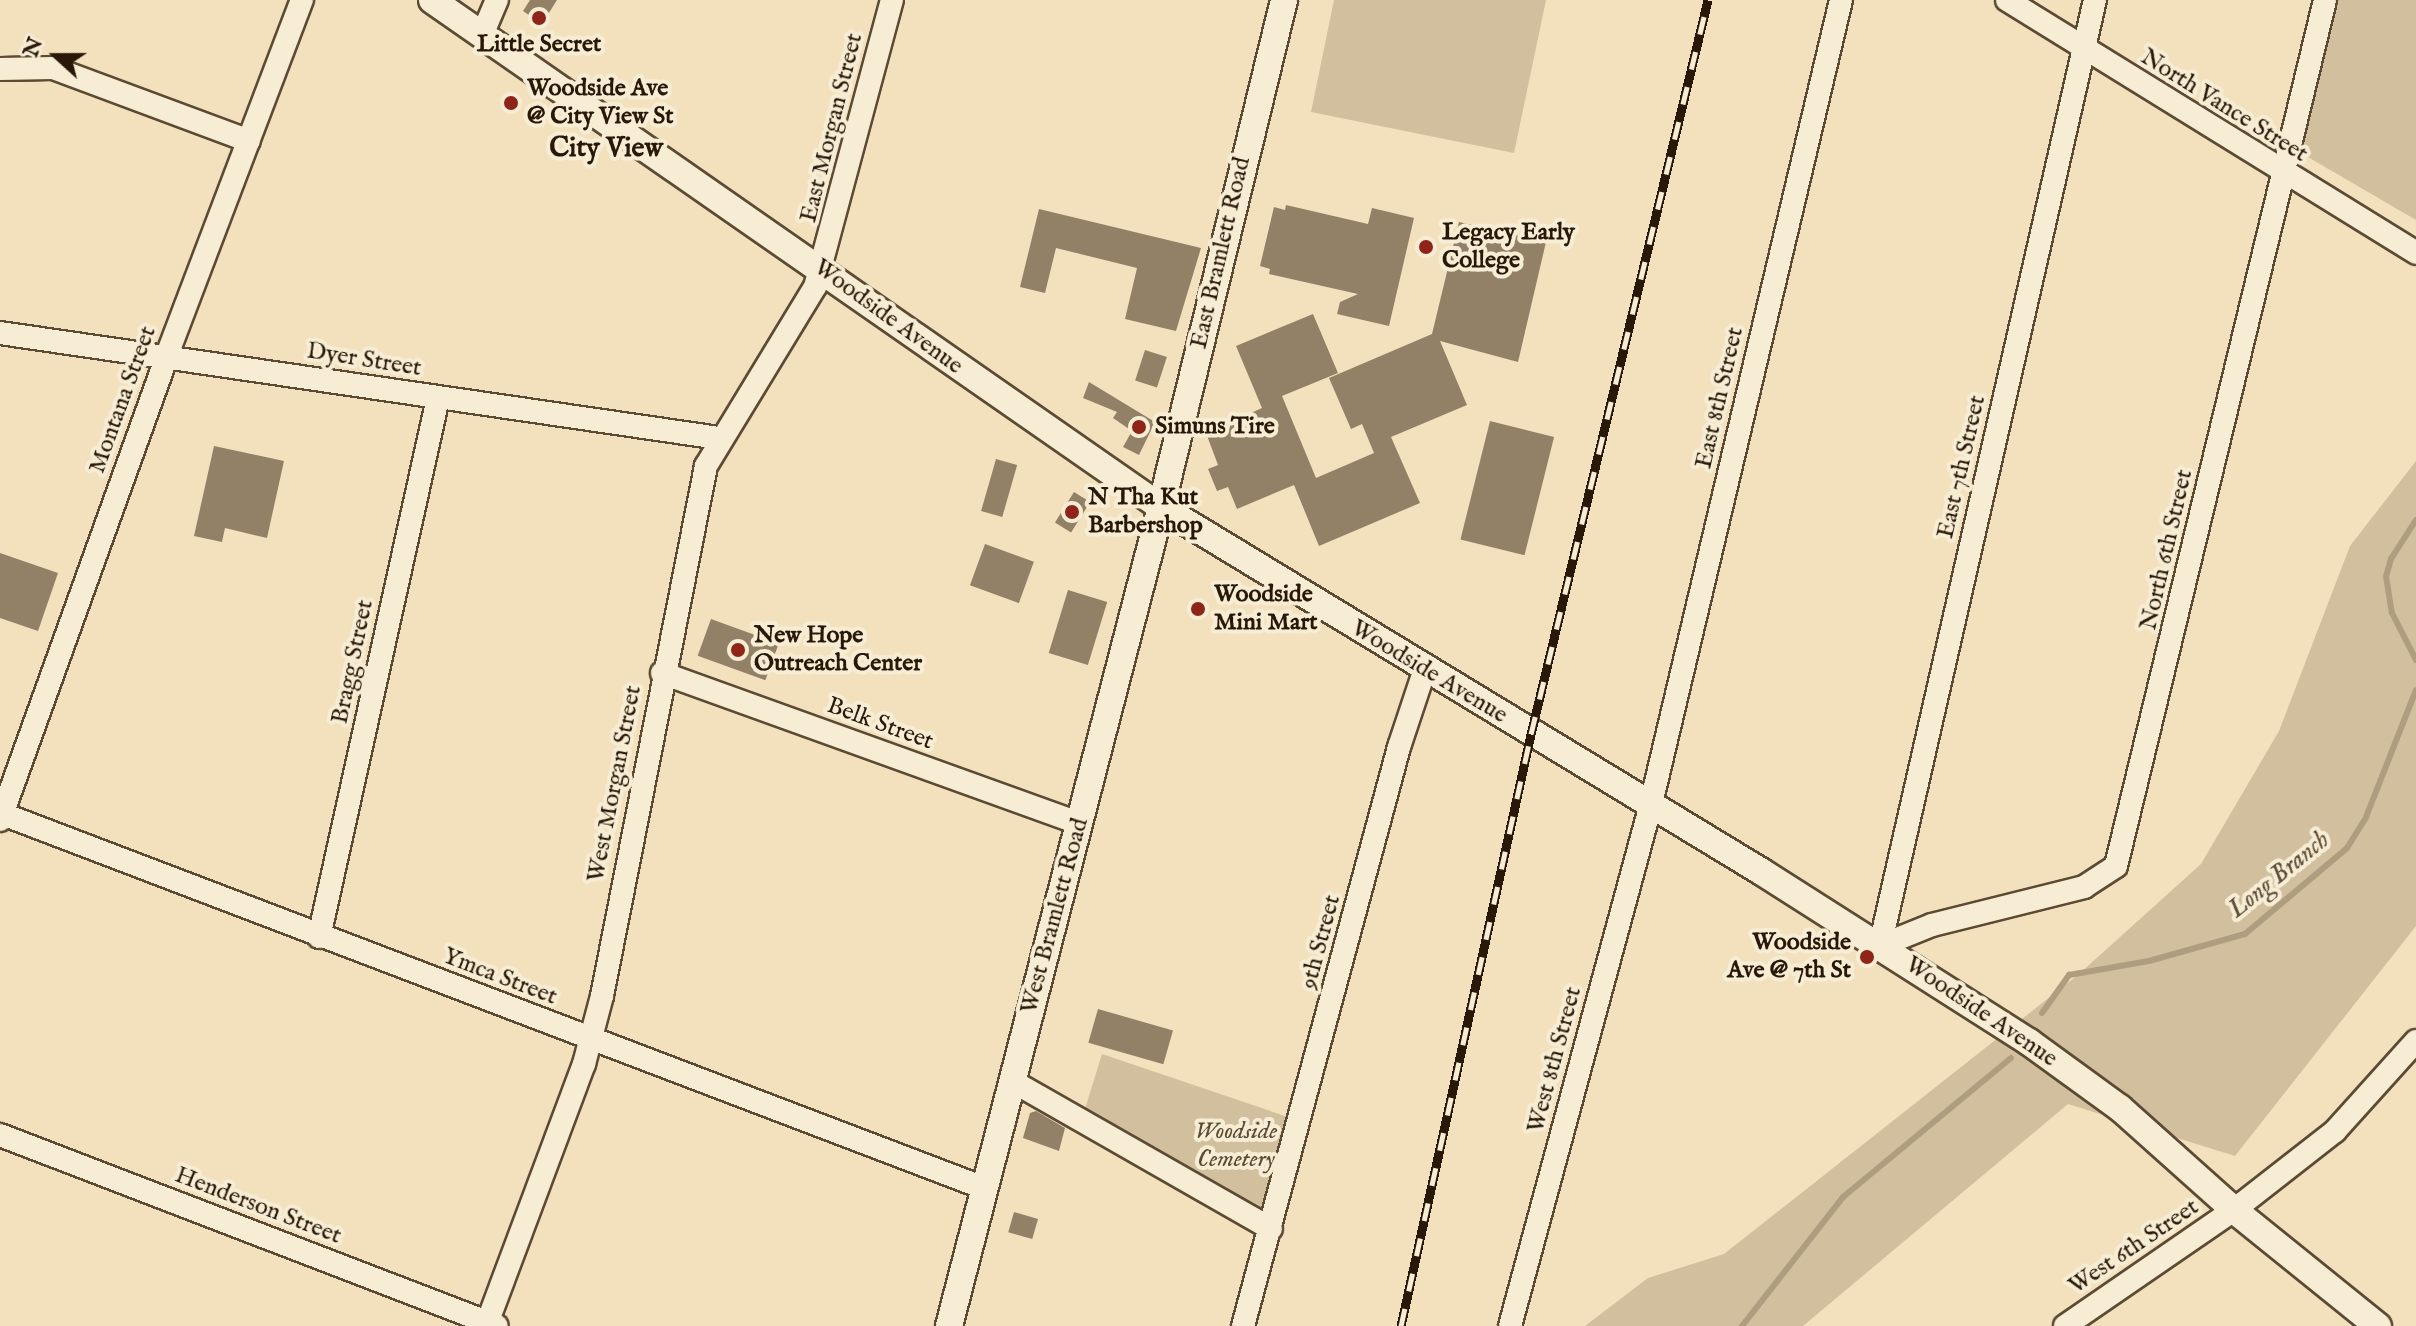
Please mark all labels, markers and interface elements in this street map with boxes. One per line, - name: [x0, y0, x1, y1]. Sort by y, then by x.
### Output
- marker: Little Secret: [530, 9, 548, 27]
- north arrow: [16, 16, 96, 96]
- street label: East Morgan Street: [795, 30, 869, 226]
- place label: Little Secret: [477, 31, 601, 59]
- text: N: [17, 33, 50, 61]
- street label: North Vance Street: [2135, 43, 2313, 169]
- place label: Woodside Ave @ City View St: [527, 75, 674, 131]
- marker: Woodside Ave @ City View St: [502, 94, 520, 112]
- district label: City View: [549, 132, 663, 166]
- street label: East Bramlett Road: [1185, 154, 1257, 352]
- place label: Legacy Early College: [1442, 219, 1575, 275]
- marker: Legacy Early College: [1417, 238, 1435, 256]
- street label: Woodside Avenue: [808, 253, 968, 381]
- street label: Montana Street: [83, 322, 163, 478]
- street label: East 8th Street: [1690, 325, 1750, 471]
- street label: Dyer Street: [305, 337, 423, 383]
- street label: East 7th Street: [1932, 393, 1992, 541]
- place label: Simuns Tire: [1155, 413, 1275, 441]
- marker: Simuns Tire: [1130, 418, 1148, 436]
- street label: North 6th Street: [2135, 467, 2199, 633]
- place label: N Tha Kut Barbershop: [1088, 484, 1203, 540]
- marker: N Tha Kut Barbershop: [1063, 503, 1081, 521]
- place label: Woodside Mini Mart: [1214, 581, 1317, 637]
- street label: Bragg Street: [326, 597, 380, 727]
- marker: Woodside Mini Mart: [1189, 600, 1207, 618]
- street label: Woodside Avenue: [1346, 614, 1512, 730]
- place label: New Hope Outreach Center: [754, 622, 922, 678]
- marker: New Hope Outreach Center: [729, 641, 747, 659]
- street label: West Morgan Street: [582, 683, 648, 885]
- street label: Belk Street: [823, 691, 937, 757]
- street label: West Bramlett Road: [1015, 815, 1095, 1017]
- water label: Long Branch: [2222, 825, 2336, 925]
- street label: 9th Street: [1295, 892, 1347, 992]
- place label: Woodside Ave @ 7th St: [1727, 929, 1851, 985]
- street label: Ymca Street: [439, 942, 561, 1012]
- marker: Woodside Ave @ 7th St: [1858, 948, 1876, 966]
- street label: Woodside Avenue: [1899, 950, 2063, 1074]
- street label: West 8th Street: [1522, 984, 1588, 1136]
- park label: Woodside Cemetery: [1195, 1118, 1277, 1174]
- street label: Henderson Street: [171, 1161, 345, 1251]
- street label: West 6th Street: [2064, 1193, 2204, 1301]

